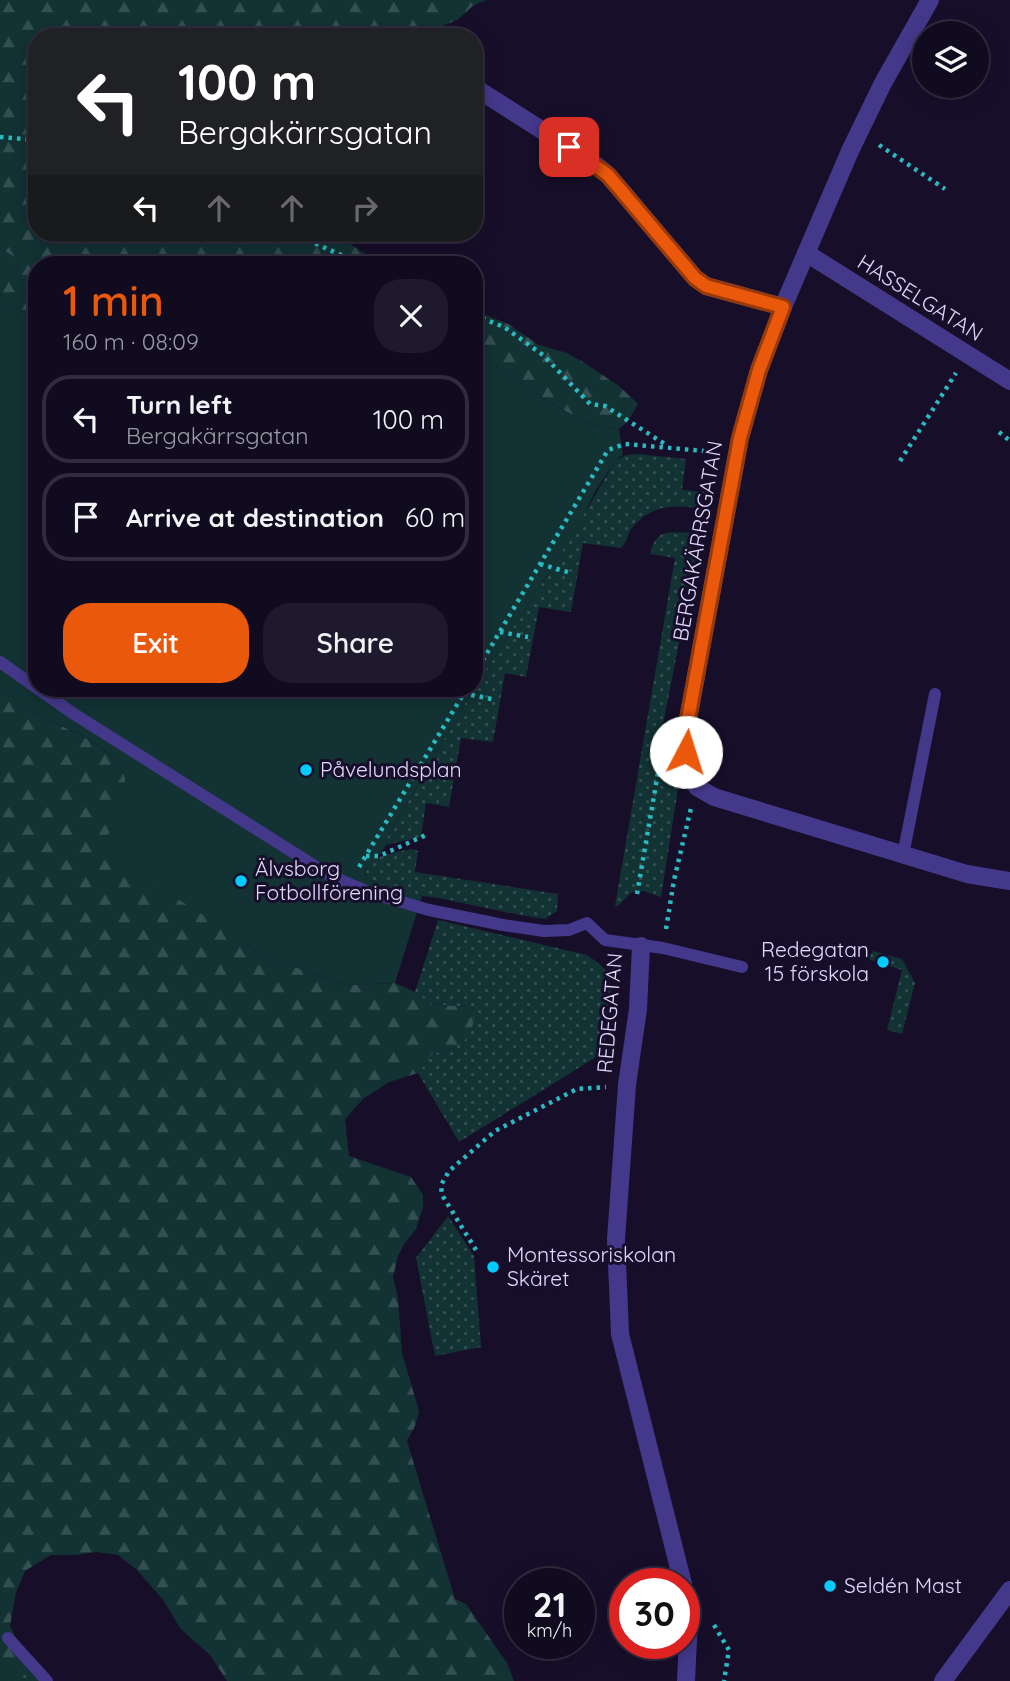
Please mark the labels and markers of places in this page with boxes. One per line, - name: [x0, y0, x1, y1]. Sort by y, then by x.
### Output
- pin: [539, 117, 599, 177]
- place label: Påvelundsplan: [320, 756, 462, 782]
- marker: Påvelundsplan: [298, 762, 314, 778]
- place label: Älvsborg Fotbollförening: [255, 855, 403, 905]
- marker: Älvsborg Fotbollförening: [233, 873, 249, 889]
- place label: Redegatan 15 förskola: [761, 936, 869, 986]
- marker: Redegatan 15 förskola: [875, 954, 891, 970]
- place label: Montessoriskolan Skäret: [507, 1241, 676, 1291]
- marker: Montessoriskolan Skäret: [485, 1259, 501, 1275]
- place label: Seldén Mast: [844, 1572, 962, 1598]
- marker: Seldén Mast: [822, 1578, 838, 1594]

